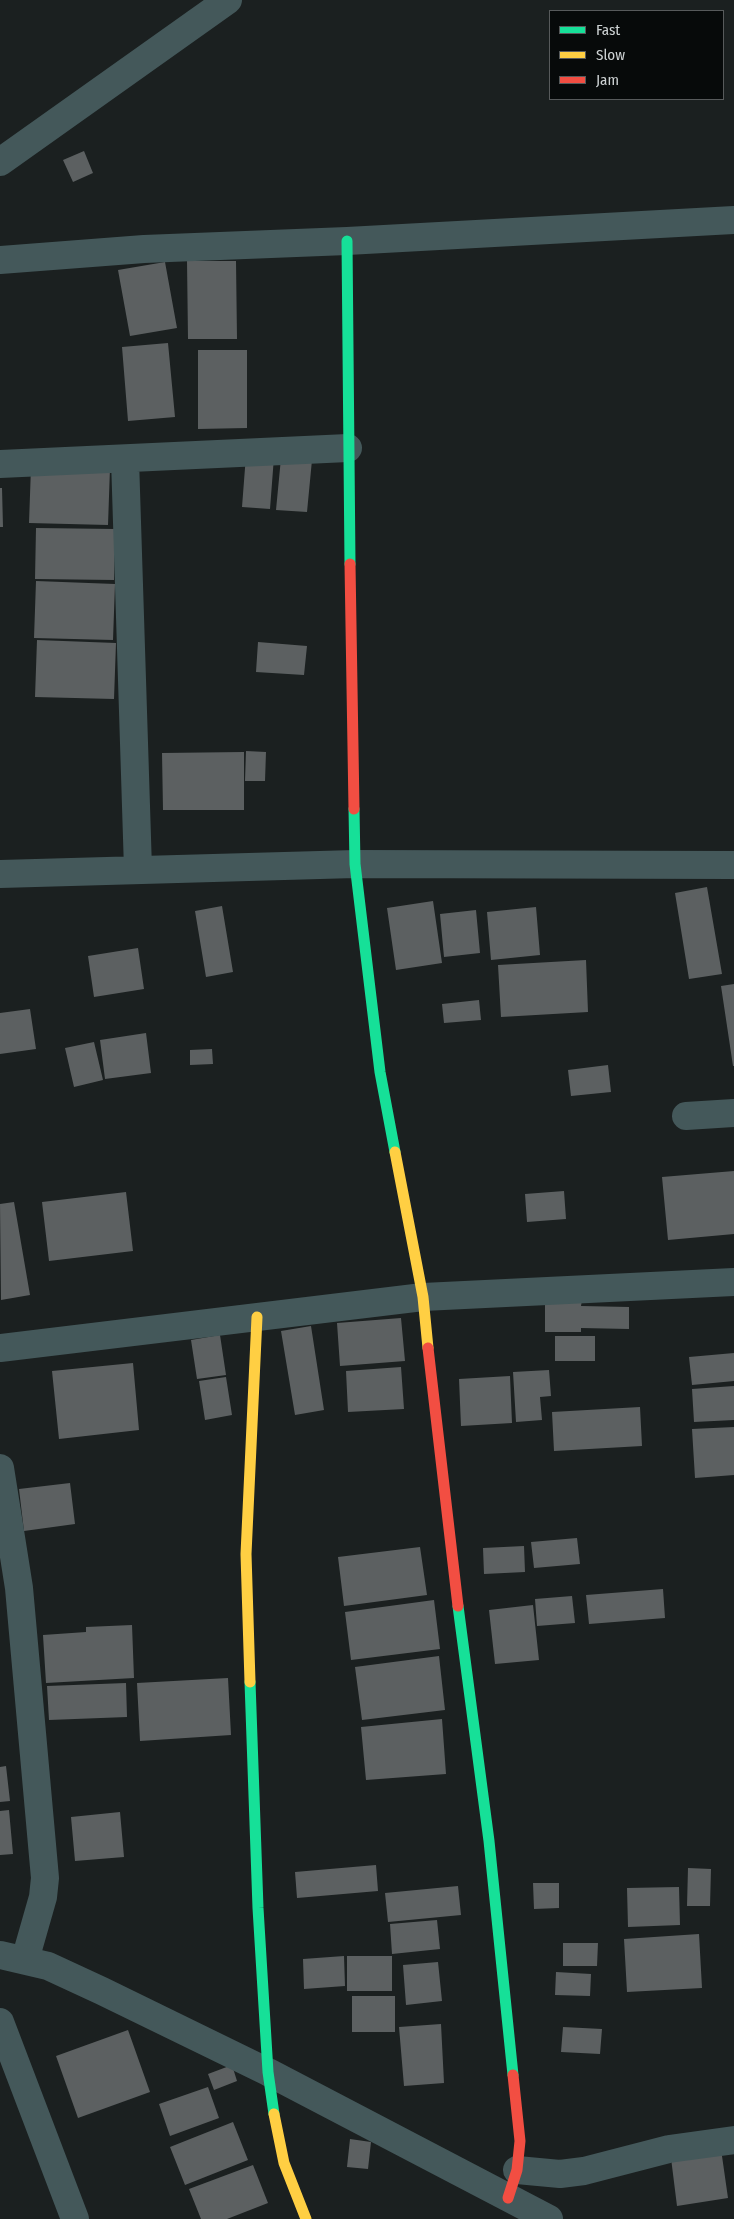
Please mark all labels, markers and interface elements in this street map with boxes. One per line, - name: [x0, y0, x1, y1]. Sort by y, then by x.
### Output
- legend: [549, 10, 724, 100]
- text: Fast: [596, 21, 620, 39]
- text: Slow: [596, 46, 625, 64]
- text: Jam: [596, 71, 619, 89]

